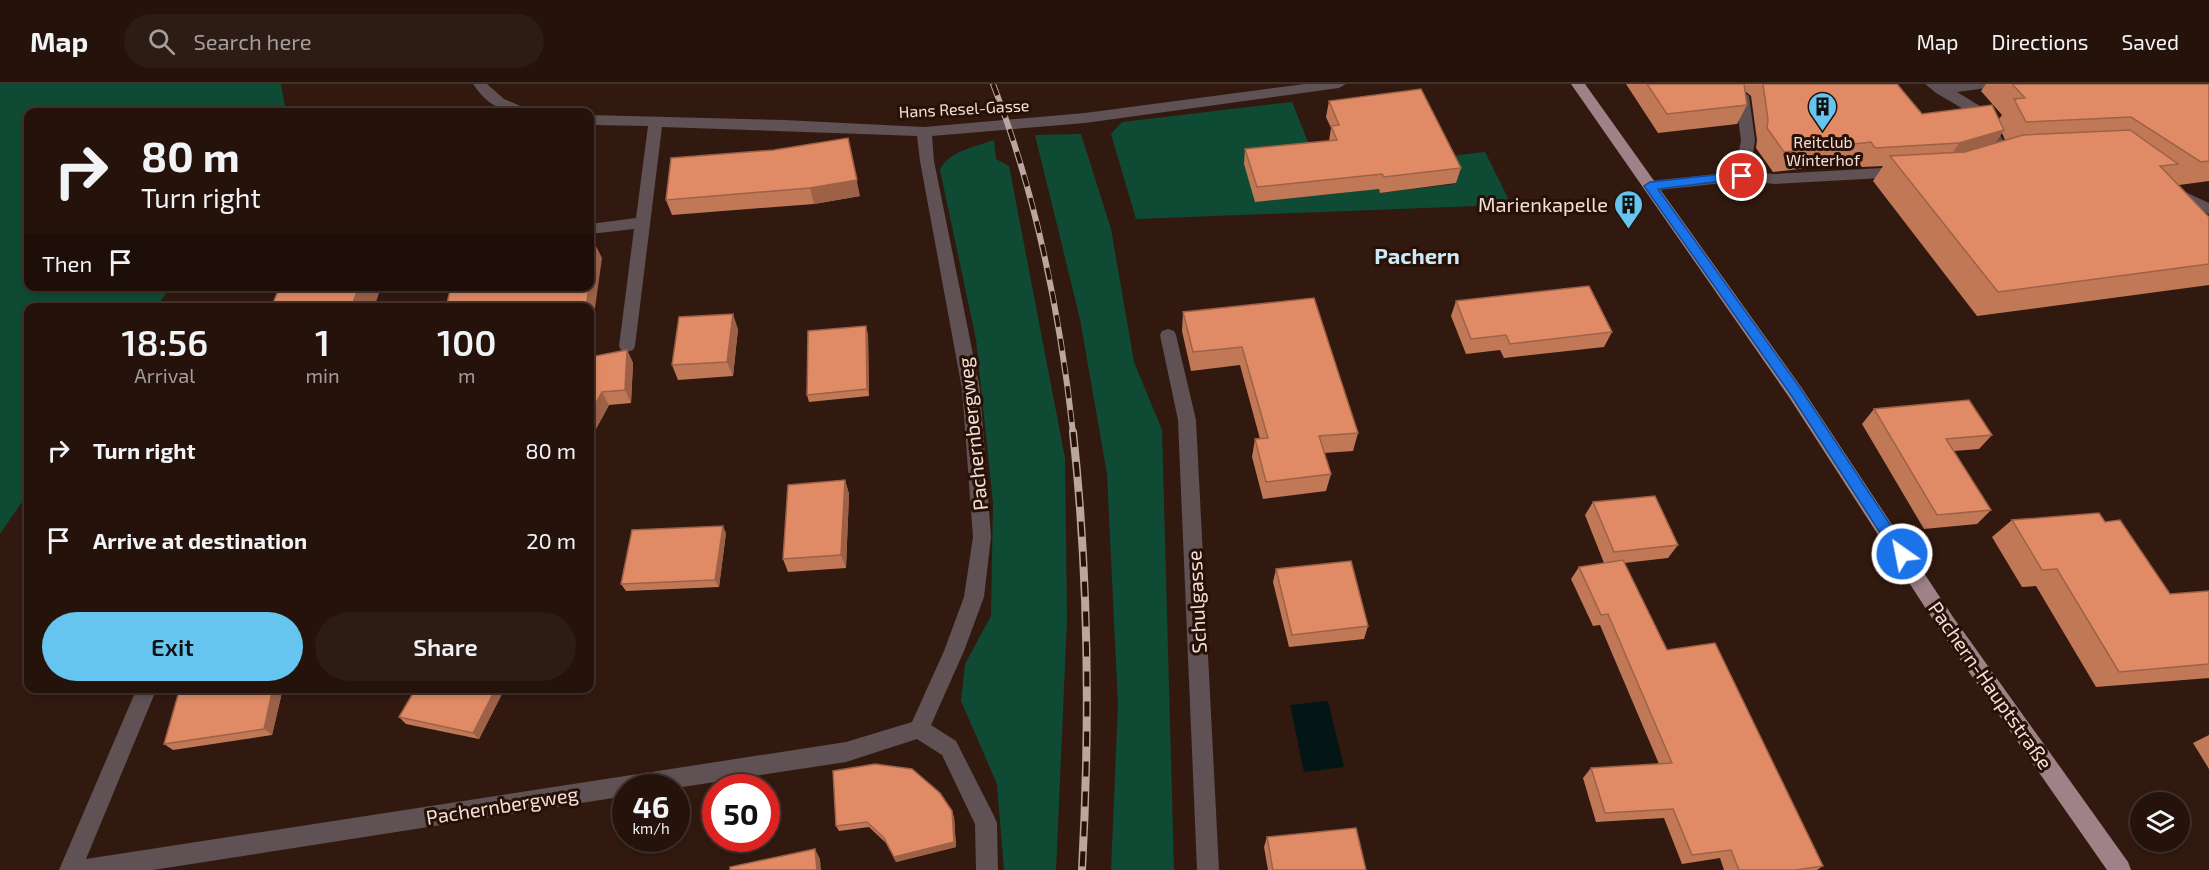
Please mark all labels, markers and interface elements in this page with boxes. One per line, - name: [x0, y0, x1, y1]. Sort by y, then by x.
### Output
- search box: [124, 14, 544, 68]
- text: Map: [30, 24, 88, 58]
- icon: search: [145, 25, 178, 58]
- text: Search here: [193, 28, 312, 54]
- text: Map: [1916, 29, 1959, 54]
- text: Directions: [1992, 29, 2088, 54]
- text: Saved: [2121, 29, 2179, 54]
- building icon: Reitclub Winterhof: [1807, 90, 1839, 132]
- street label: Hans Resel-Gasse: [898, 95, 1030, 121]
- text: 80 m: [141, 130, 240, 180]
- icon: right: [42, 132, 120, 210]
- place label: Reitclub Winterhof: [1786, 132, 1861, 169]
- pin: [1716, 150, 1767, 201]
- icon: arrive: [1725, 159, 1758, 192]
- text: Turn right: [141, 181, 261, 213]
- building icon: Marienkapelle: [1613, 188, 1645, 230]
- place label: Marienkapelle: [1478, 192, 1608, 216]
- district label: Pachern: [1374, 242, 1460, 268]
- icon: arrive: [104, 246, 137, 279]
- text: Then: [42, 250, 92, 276]
- text: 18:56: [121, 320, 208, 363]
- text: 1: [315, 320, 330, 363]
- text: 100: [437, 320, 497, 363]
- street label: Pachernbergweg: [952, 356, 992, 512]
- text: Arrival: [134, 363, 195, 387]
- text: min: [305, 363, 340, 387]
- text: m: [458, 363, 476, 387]
- icon: right: [42, 434, 75, 467]
- text: Turn right: [93, 437, 195, 463]
- text: 80 m: [525, 437, 576, 463]
- position arrow: [1870, 522, 1934, 586]
- icon: arrive: [42, 524, 75, 557]
- text: Arrive at destination: [93, 527, 307, 553]
- text: 20 m: [526, 527, 576, 553]
- street label: Schulgasse: [1181, 550, 1211, 654]
- street label: Pachern-Hauptstraße: [1924, 596, 2058, 774]
- button: Exit: [42, 612, 303, 681]
- button: Share: [315, 612, 576, 681]
- speed limit sign: 50: [702, 774, 780, 852]
- street label: Pachernbergweg: [424, 781, 580, 829]
- text: 46: [633, 788, 669, 824]
- map controls: [2130, 792, 2190, 852]
- button: layers: [2130, 792, 2190, 852]
- text: km/h: [632, 819, 670, 837]

